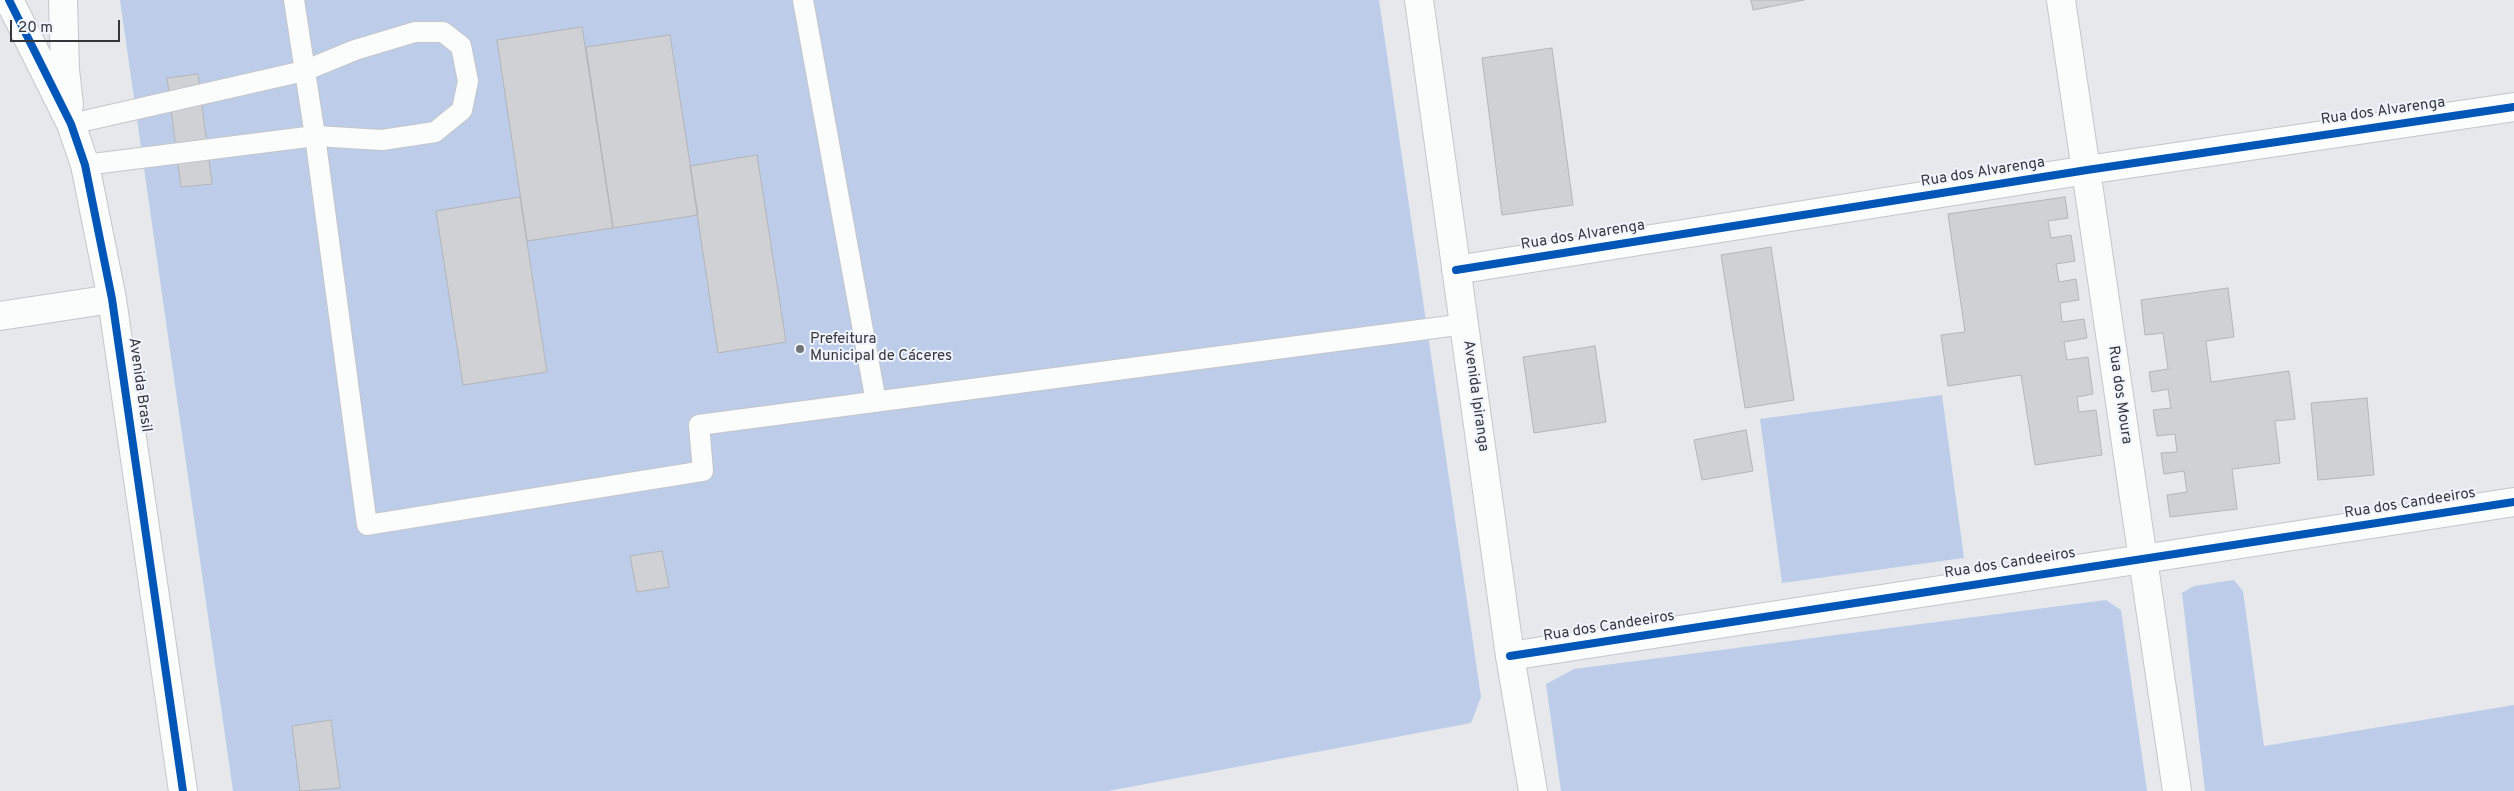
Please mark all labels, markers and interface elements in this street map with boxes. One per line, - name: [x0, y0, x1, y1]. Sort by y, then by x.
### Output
- scale bar: [12, 10, 122, 42]
- text: 20 m: [18, 19, 53, 38]
- street label: Rua dos Alvarenga: [2320, 94, 2446, 130]
- street label: Rua dos Alvarenga: [1920, 154, 2046, 192]
- street label: Rua dos Alvarenga: [1520, 217, 1646, 255]
- place label: Prefeitura Municipal de Cáceres: [810, 331, 952, 366]
- street label: Avenida Brasil: [123, 337, 155, 433]
- street label: Avenida Ipiranga: [1458, 339, 1492, 453]
- marker: Prefeitura Municipal de Cáceres: [794, 343, 806, 355]
- street label: Rua dos Moura: [2103, 345, 2135, 445]
- street label: Rua dos Candeeiros: [2343, 485, 2477, 523]
- street label: Rua dos Candeeiros: [1943, 545, 2077, 583]
- street label: Rua dos Candeeiros: [1542, 608, 1676, 646]

